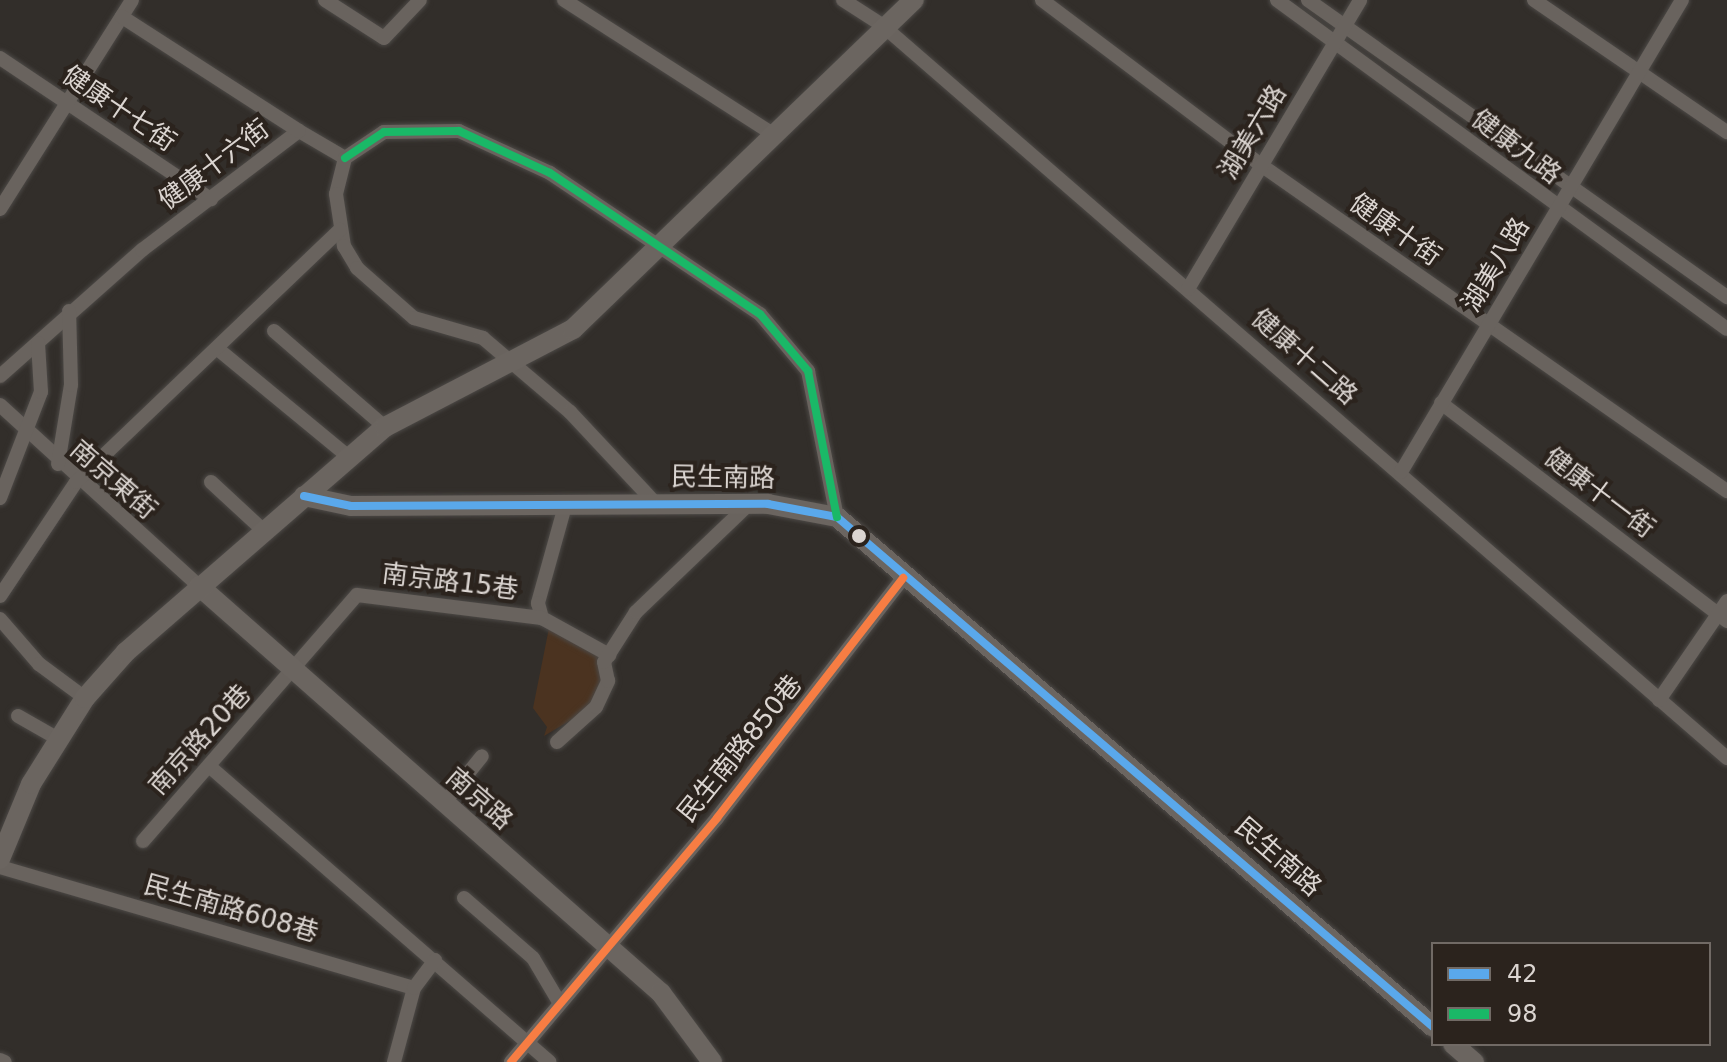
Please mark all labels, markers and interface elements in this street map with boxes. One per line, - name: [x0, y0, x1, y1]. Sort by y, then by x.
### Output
- street label: 健康十七街: [56, 60, 182, 158]
- street label: 湖美六路: [1213, 79, 1293, 185]
- street label: 健康九路: [1465, 103, 1567, 191]
- street label: 健康十六街: [153, 113, 275, 217]
- street label: 健康十街: [1343, 187, 1447, 273]
- street label: 湖美八路: [1456, 212, 1536, 318]
- street label: 健康十二路: [1245, 303, 1363, 411]
- street label: 南京東街: [64, 434, 162, 526]
- street label: 健康十一街: [1538, 441, 1660, 545]
- street label: 民生南路: [671, 461, 775, 495]
- unlabelled marker: [851, 528, 867, 544]
- street label: 南京路15巷: [380, 558, 520, 606]
- street label: 民生南路850巷: [671, 669, 809, 829]
- street label: 南京路20巷: [143, 679, 257, 801]
- street label: 南京路: [439, 762, 519, 836]
- street label: 民生南路: [1229, 811, 1327, 903]
- street label: 民生南路608巷: [140, 869, 322, 949]
- legend: [1431, 942, 1711, 1046]
- text: 42: [1507, 960, 1538, 988]
- text: 98: [1507, 1000, 1538, 1028]

